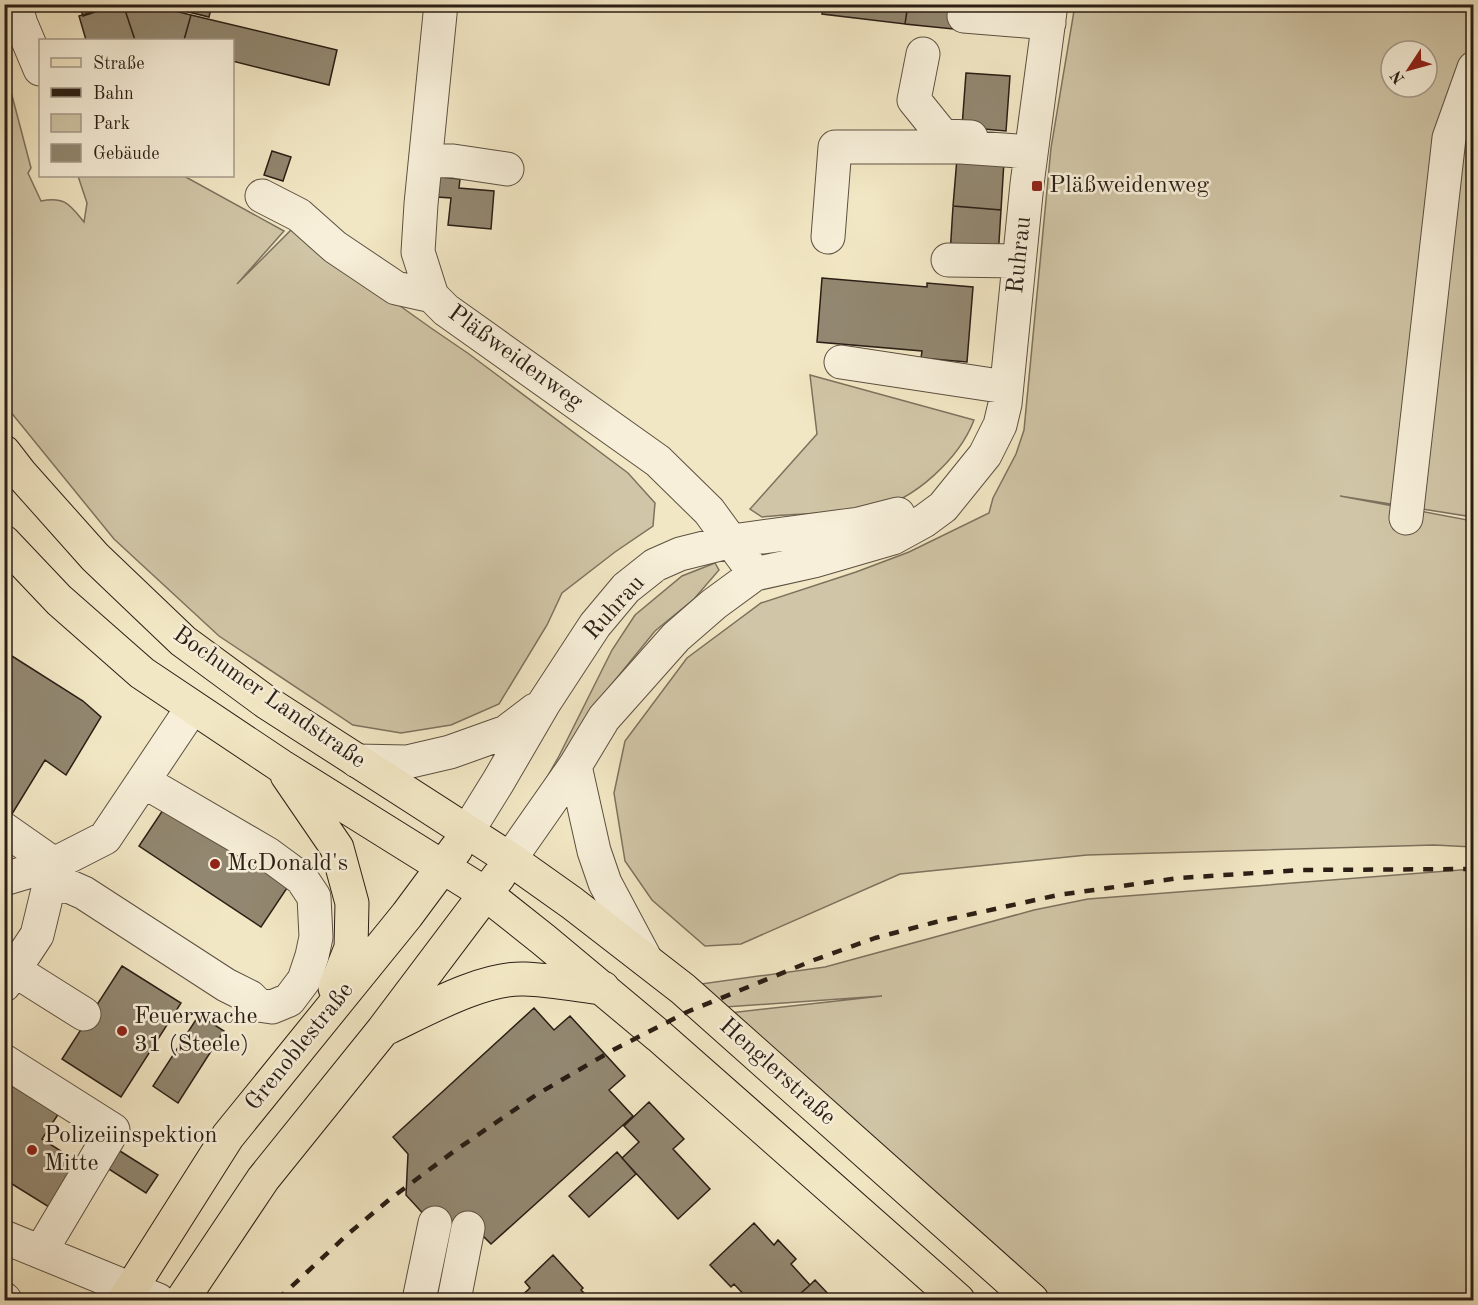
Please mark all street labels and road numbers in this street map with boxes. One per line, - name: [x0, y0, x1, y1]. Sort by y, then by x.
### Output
- street label: Ruhrau: [1004, 215, 1036, 295]
- street label: Pläßweidenweg: [443, 301, 587, 415]
- street label: Ruhrau: [580, 571, 650, 645]
- street label: Bochumer Landstraße: [168, 622, 370, 774]
- street label: Grenoblestraße: [241, 978, 359, 1116]
- street label: Henglerstraße: [714, 1014, 840, 1130]

